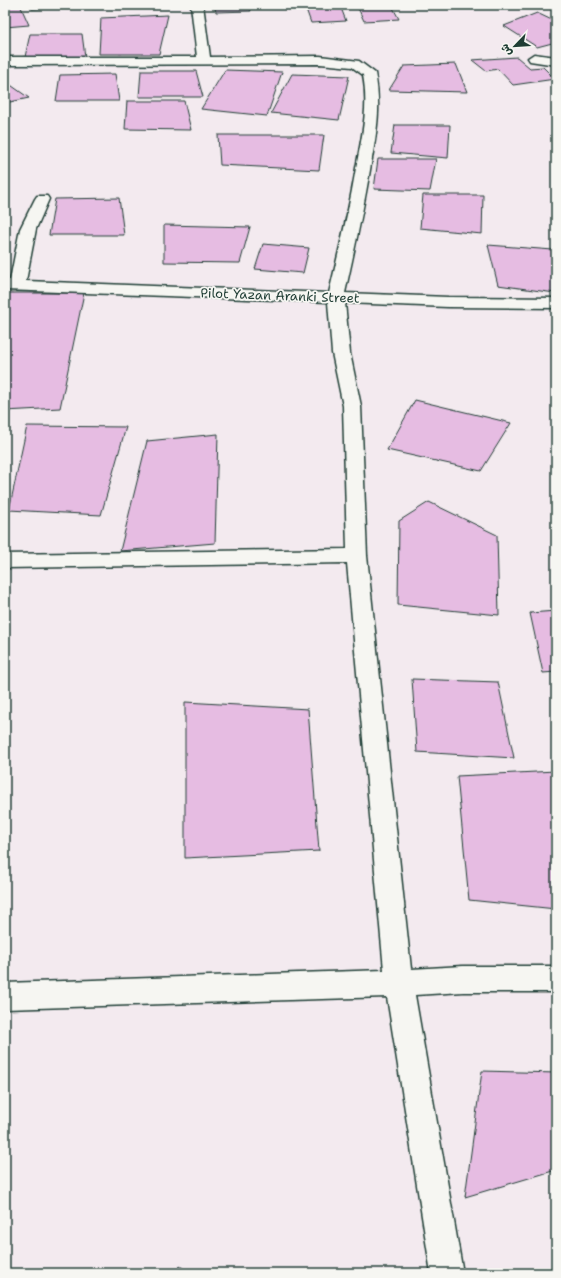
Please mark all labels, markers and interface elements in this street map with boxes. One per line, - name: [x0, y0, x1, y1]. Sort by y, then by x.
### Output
- north arrow: [495, 26, 535, 66]
- text: ش: [497, 41, 516, 59]
- street label: Pilot Yazan Aranki Street: [200, 284, 360, 307]

